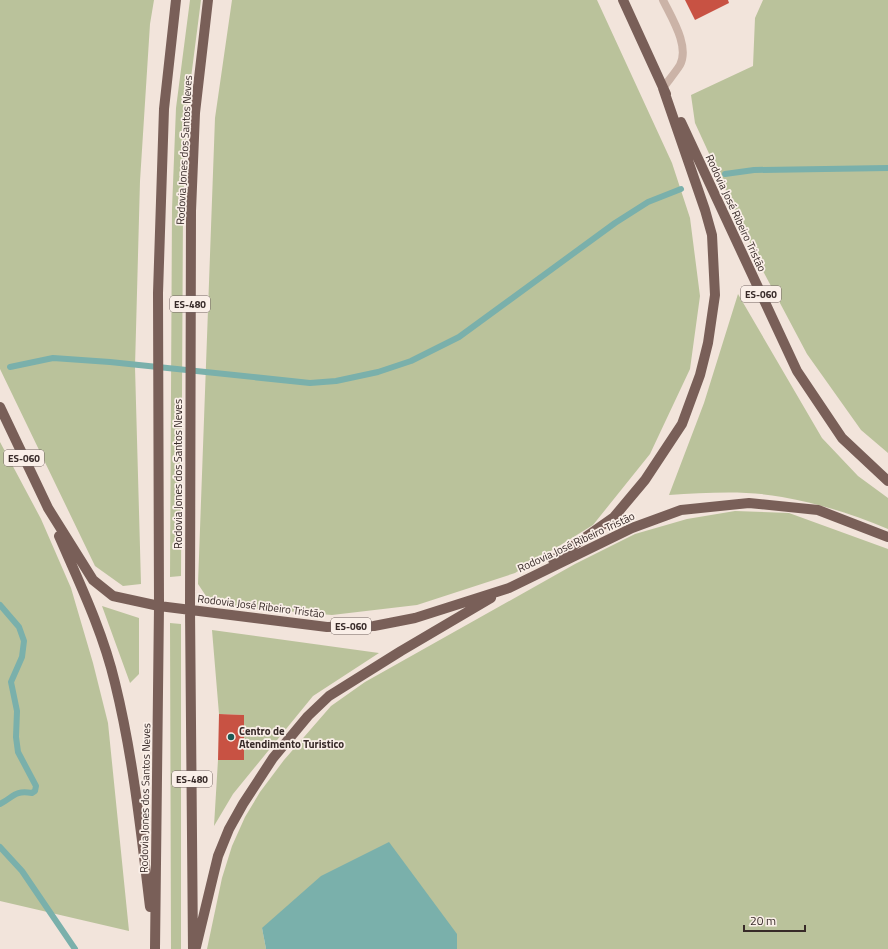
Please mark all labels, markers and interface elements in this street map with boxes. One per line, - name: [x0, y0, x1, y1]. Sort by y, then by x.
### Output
- street label: Rodovia Jones dos Santos Neves: [172, 75, 196, 225]
- street label: Rodovia José Ribeiro Tristão: [702, 152, 770, 275]
- road number: ES-060: [741, 286, 781, 302]
- road number: ES-480: [170, 296, 210, 312]
- street label: Rodovia Jones dos Santos Neves: [170, 399, 186, 549]
- road number: ES-060: [4, 450, 44, 466]
- street label: Rodovia José Ribeiro Tristão: [515, 508, 638, 576]
- street label: Rodovia José Ribeiro Tristão: [197, 590, 326, 622]
- road number: ES-060: [331, 618, 371, 634]
- street label: Rodovia Jones dos Santos Neves: [136, 723, 154, 873]
- place label: Centro de Atendimento Turistico: [239, 723, 344, 752]
- marker: Centro de Atendimento Turistico: [226, 732, 236, 742]
- road number: ES-480: [172, 771, 212, 787]
- scale bar: [744, 907, 805, 933]
- text: 20 m: [750, 911, 776, 930]

